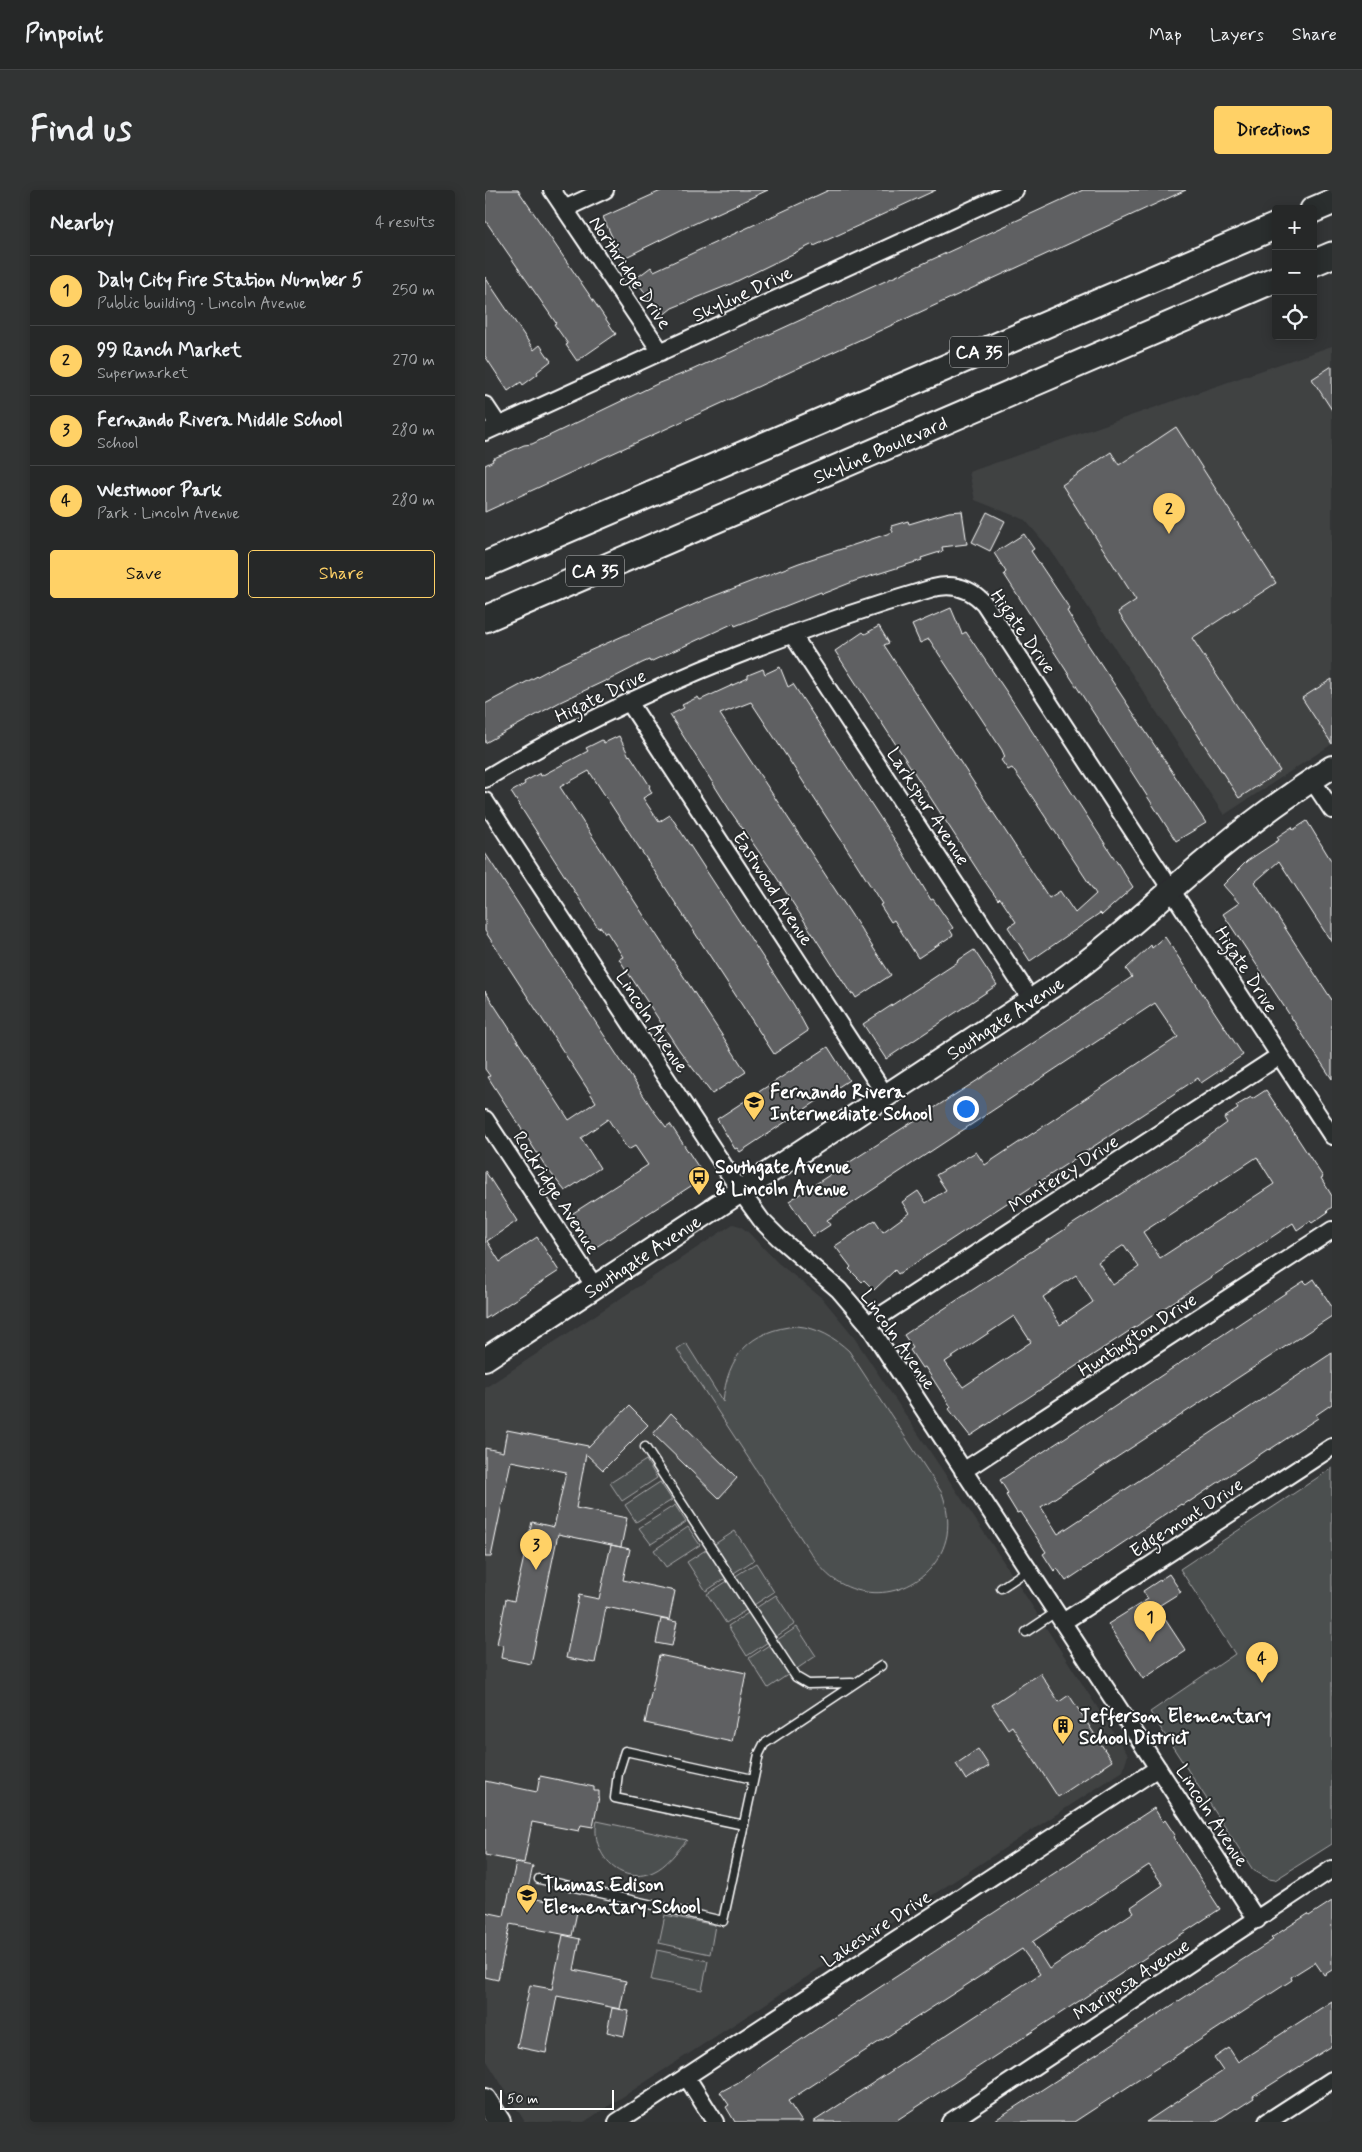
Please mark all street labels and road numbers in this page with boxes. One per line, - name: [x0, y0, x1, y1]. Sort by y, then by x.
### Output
- street label: Northridge Drive: [581, 211, 677, 335]
- street label: Skyline Drive: [688, 260, 797, 329]
- road number: CA 35: [950, 336, 1008, 368]
- street label: Skyline Boulevard: [810, 411, 952, 490]
- road number: CA 35: [566, 556, 624, 586]
- street label: Higate Drive: [982, 584, 1061, 681]
- street label: Higate Drive: [551, 664, 652, 732]
- street label: Larkspur Avenue: [880, 743, 975, 871]
- street label: Eastwood Avenue: [726, 827, 819, 951]
- street label: Higate Drive: [1206, 922, 1283, 1020]
- street label: Lincoln Avenue: [609, 966, 694, 1078]
- street label: Southgate Avenue: [942, 971, 1069, 1067]
- street label: Rockridge Avenue: [505, 1126, 605, 1260]
- street label: Monterey Drive: [1004, 1129, 1124, 1219]
- street label: Southgate Avenue: [579, 1209, 707, 1305]
- street label: Lincoln Avenue: [854, 1285, 942, 1395]
- street label: Huntington Drive: [1074, 1287, 1204, 1386]
- street label: Edgemont Drive: [1125, 1472, 1250, 1567]
- street label: Lincoln Avenue: [1169, 1760, 1254, 1872]
- street label: Lakeshire Drive: [817, 1884, 936, 1974]
- street label: Mariposa Avenue: [1069, 1933, 1195, 2027]

